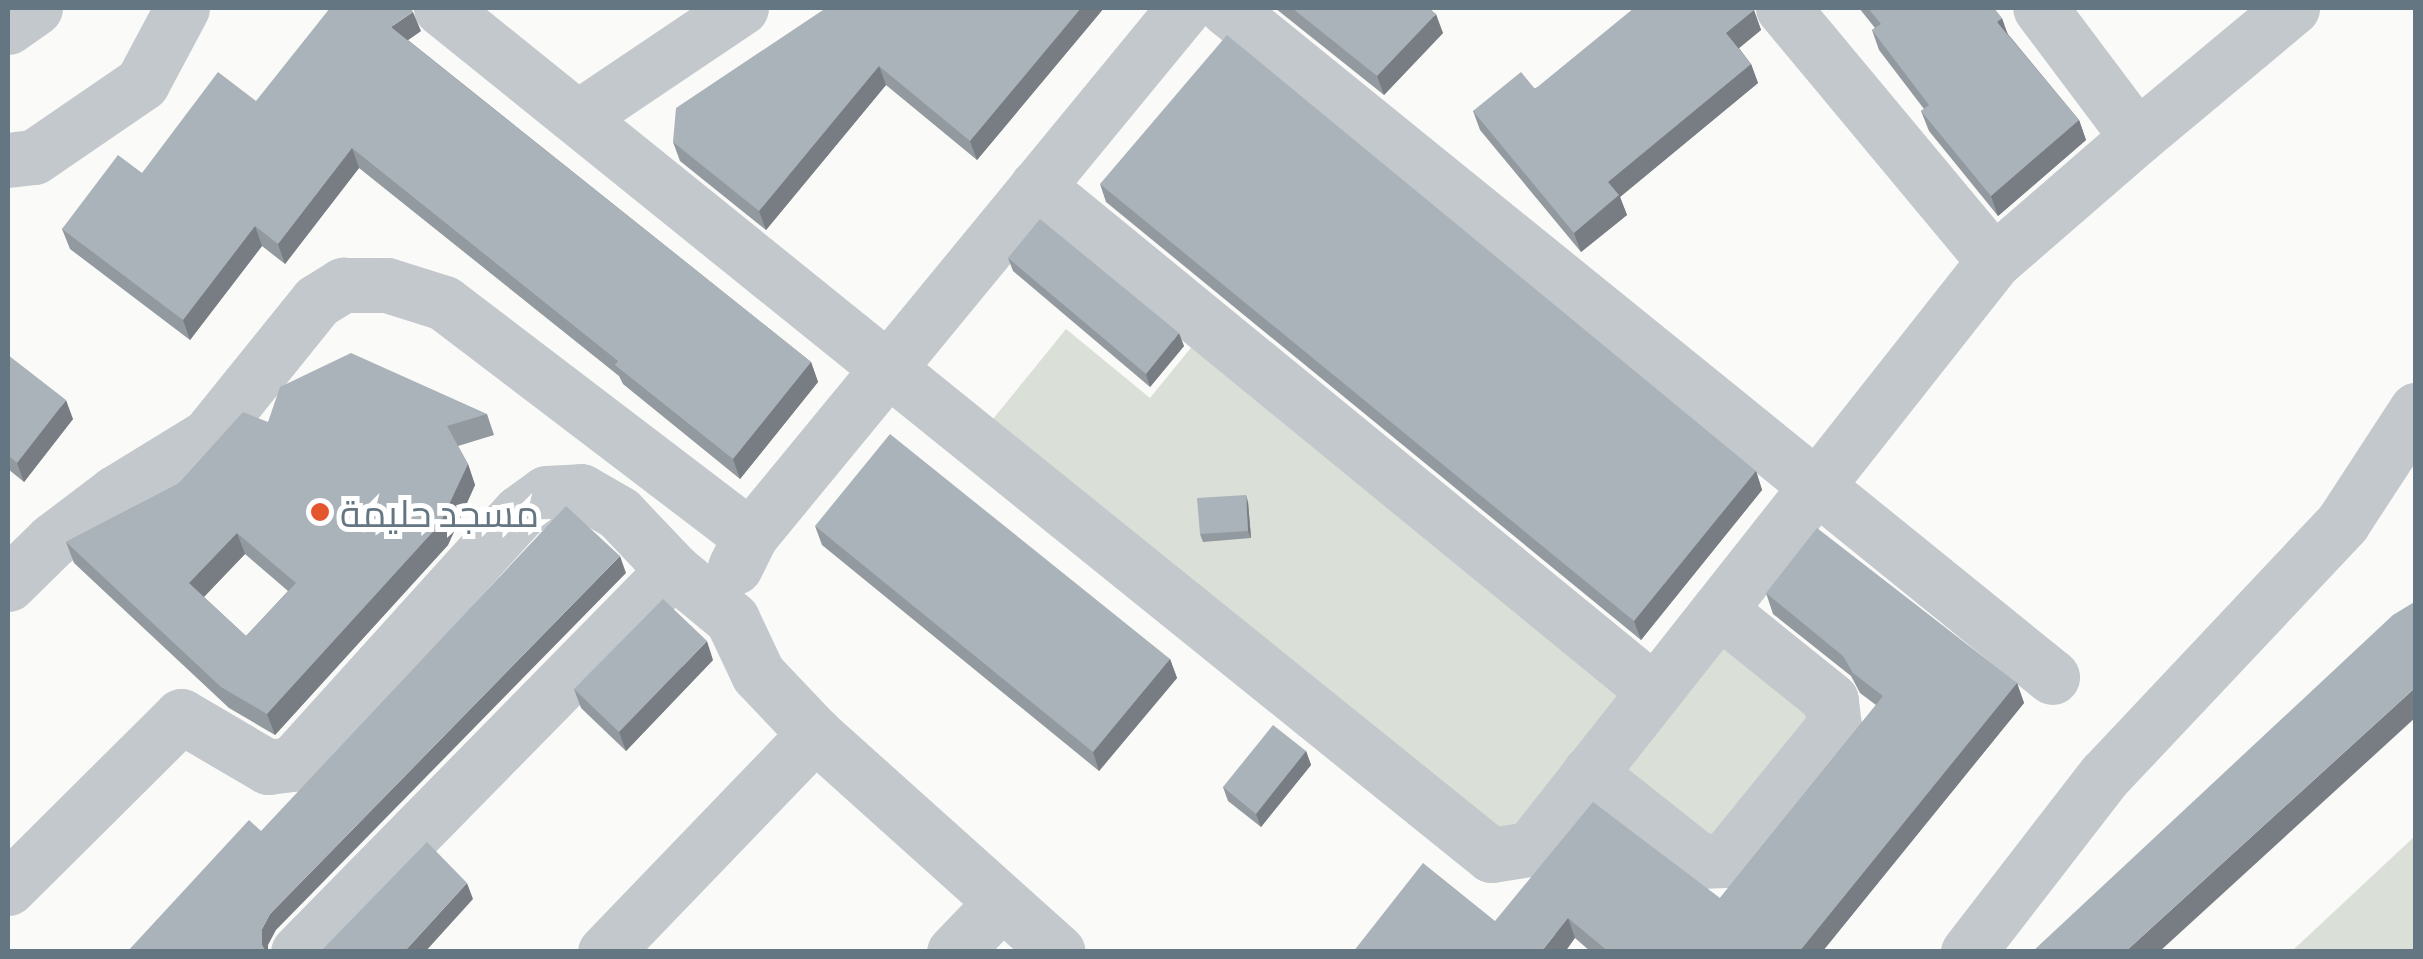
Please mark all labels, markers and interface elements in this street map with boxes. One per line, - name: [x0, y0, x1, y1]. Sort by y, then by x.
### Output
- place label: مسجد حليمة: [340, 489, 539, 535]
- marker: مسجد حليمة: [309, 501, 331, 523]

